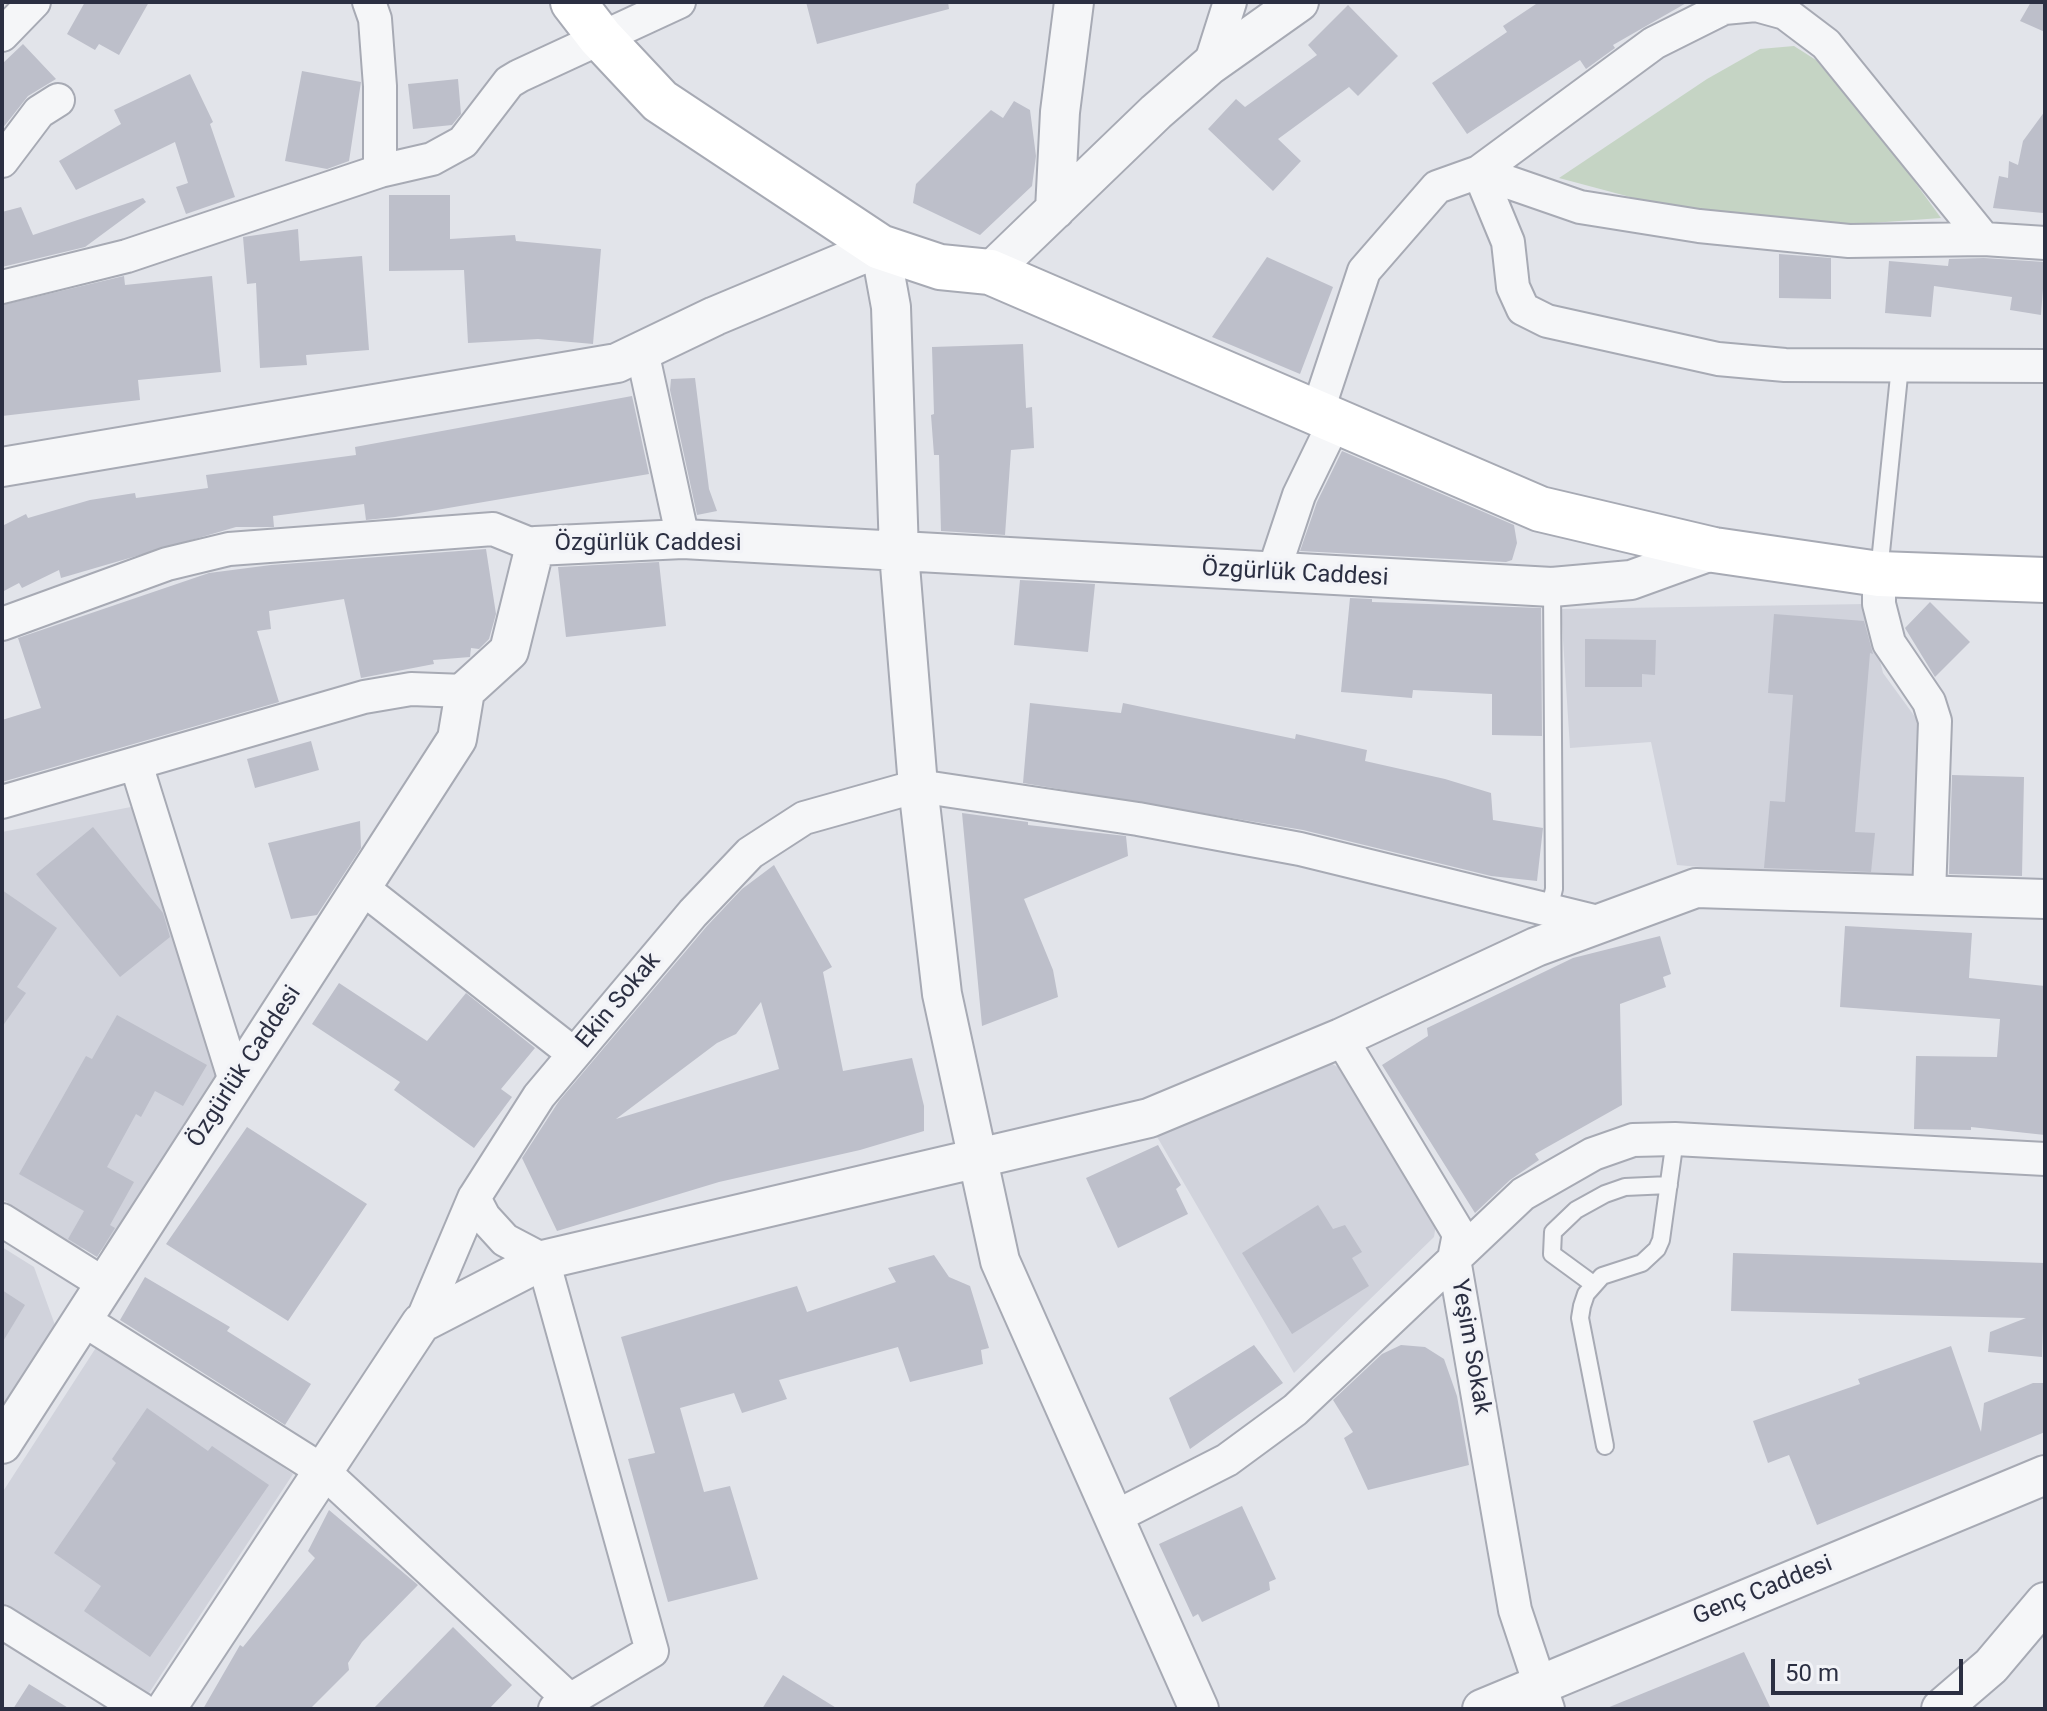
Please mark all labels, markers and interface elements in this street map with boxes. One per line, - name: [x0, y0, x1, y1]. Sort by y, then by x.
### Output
- street label: Özgürlük Caddesi: [555, 530, 741, 558]
- street label: Özgürlük Caddesi: [1201, 555, 1389, 593]
- street label: Ekin Sokak: [571, 947, 667, 1055]
- street label: Özgürlük Caddesi: [182, 981, 308, 1153]
- street label: Yeşim Sokak: [1444, 1277, 1496, 1417]
- street label: Genç Caddesi: [1689, 1550, 1837, 1632]
- scale bar: [1775, 1643, 1967, 1693]
- text: 50 m: [1785, 1659, 1839, 1687]

